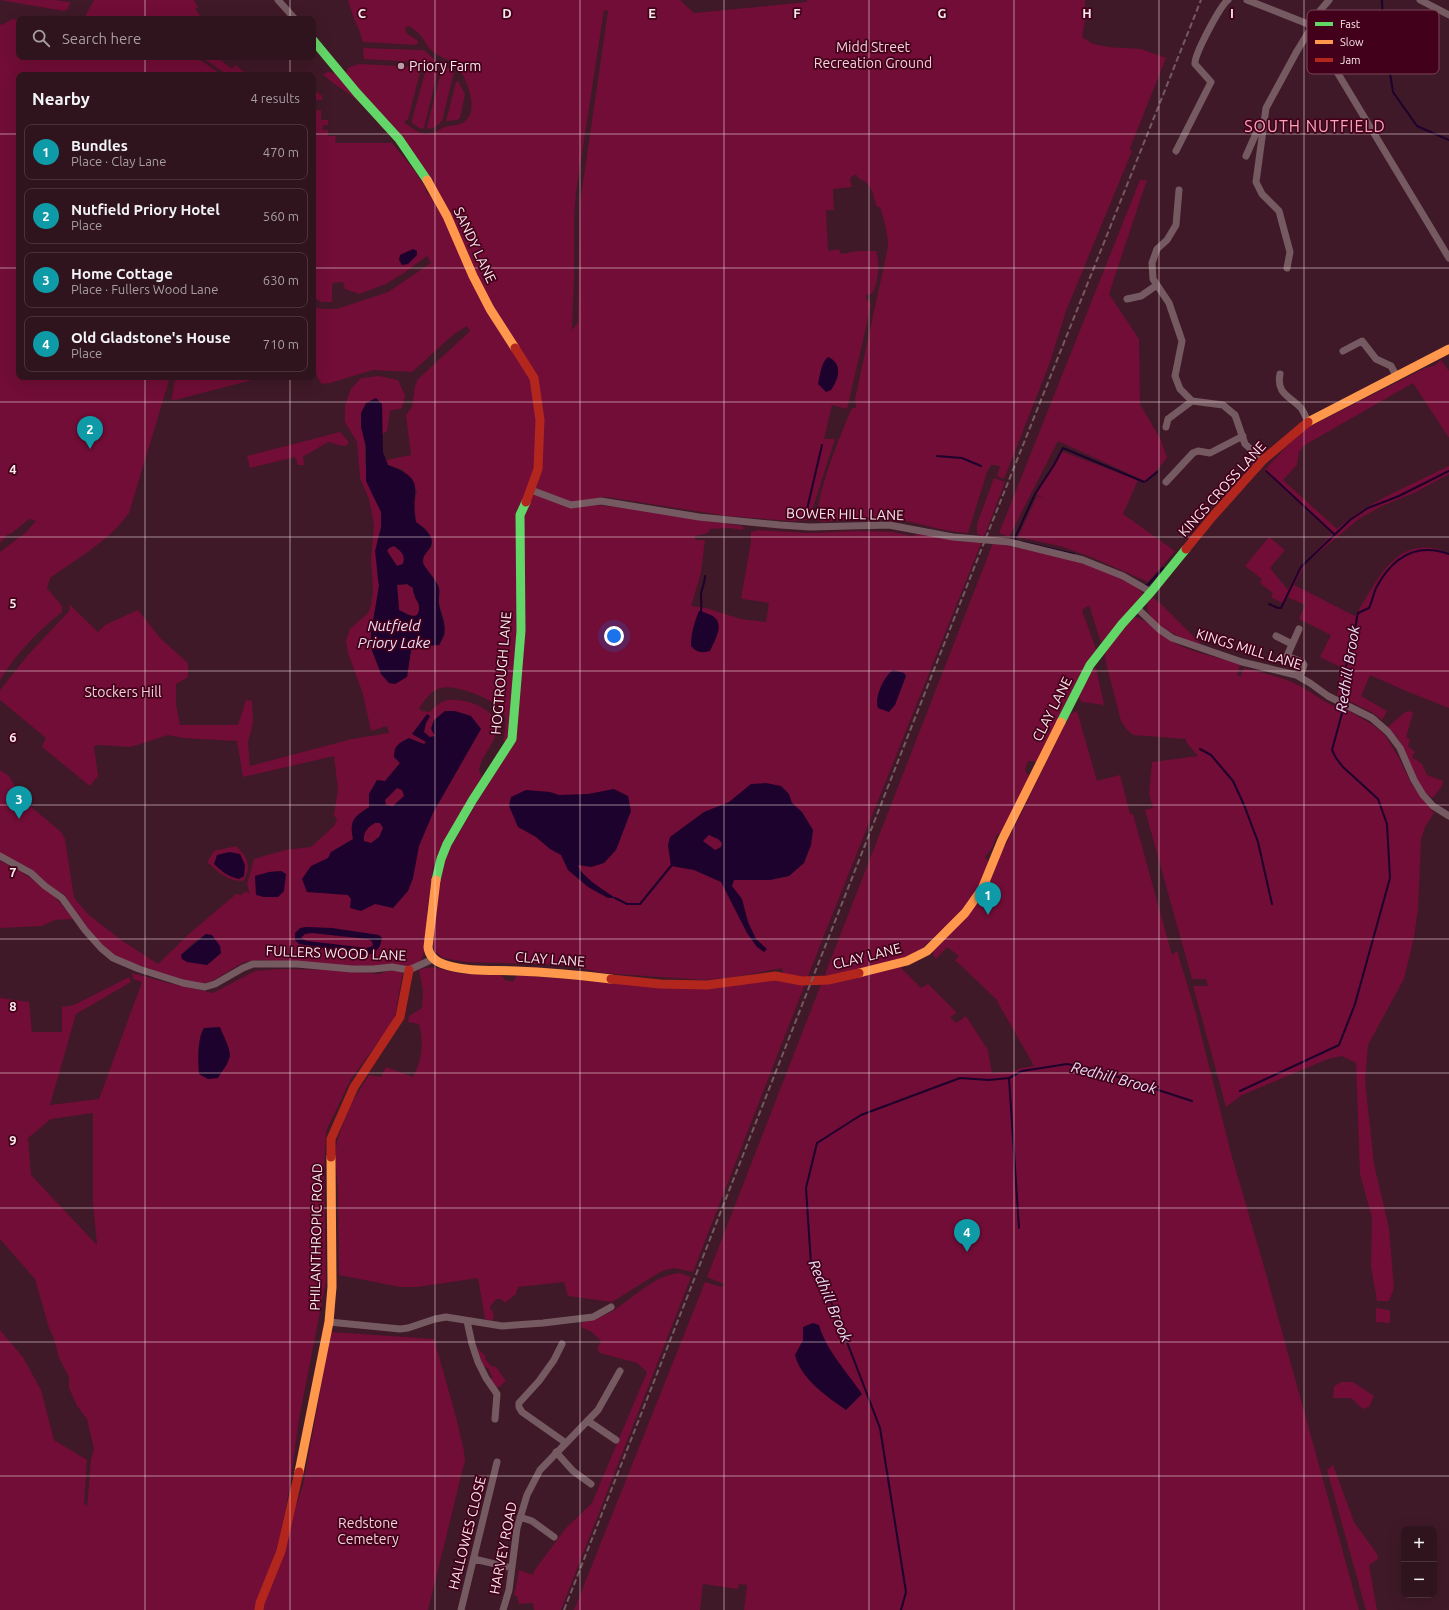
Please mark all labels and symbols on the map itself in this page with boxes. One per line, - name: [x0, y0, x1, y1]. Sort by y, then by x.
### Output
- text: C: [358, 6, 367, 20]
- text: D: [502, 6, 512, 20]
- text: E: [648, 6, 656, 20]
- text: F: [793, 6, 801, 20]
- text: G: [938, 6, 947, 20]
- text: H: [1082, 6, 1092, 20]
- text: I: [1230, 6, 1234, 20]
- legend: [1307, 10, 1439, 74]
- text: Fast: [1340, 18, 1361, 30]
- text: Slow: [1340, 36, 1364, 48]
- park label: Midd Street Recreation Ground: [814, 39, 932, 71]
- text: Jam: [1340, 54, 1361, 66]
- place label: Priory Farm: [409, 58, 481, 74]
- marker: Priory Farm: [396, 61, 406, 71]
- district label: SOUTH NUTFIELD: [1244, 117, 1386, 135]
- street label: SANDY LANE: [450, 205, 500, 286]
- pin: 2: [77, 416, 103, 449]
- street label: KINGS CROSS LANE: [1175, 438, 1269, 540]
- text: 4: [9, 462, 17, 476]
- street label: BOWER HILL LANE: [786, 505, 904, 523]
- text: 5: [9, 596, 17, 610]
- street label: HOGTROUGH LANE: [488, 611, 514, 735]
- water label: Nutfield Priory Lake: [358, 617, 431, 651]
- water label: Redhill Brook: [1332, 624, 1363, 714]
- street label: KINGS MILL LANE: [1194, 625, 1304, 673]
- your location: [604, 626, 624, 646]
- street label: CLAY LANE: [1029, 674, 1075, 744]
- park label: Stockers Hill: [84, 684, 162, 700]
- text: 6: [9, 730, 17, 744]
- pin: 3: [6, 786, 32, 819]
- text: 7: [9, 865, 17, 879]
- pin: 1: [975, 882, 1001, 915]
- street label: CLAY LANE: [831, 940, 903, 972]
- street label: FULLERS WOOD LANE: [265, 943, 407, 963]
- street label: CLAY LANE: [515, 949, 586, 969]
- text: 8: [9, 999, 17, 1013]
- water label: Redhill Brook: [1070, 1058, 1159, 1097]
- text: 9: [9, 1133, 17, 1147]
- street label: PHILANTHROPIC ROAD: [307, 1163, 325, 1311]
- pin: 4: [954, 1219, 980, 1252]
- water label: Redhill Brook: [805, 1257, 856, 1345]
- street label: HALLOWES CLOSE: [445, 1475, 489, 1591]
- street label: HARVEY ROAD: [486, 1500, 520, 1596]
- park label: Redstone Cemetery: [337, 1515, 399, 1547]

